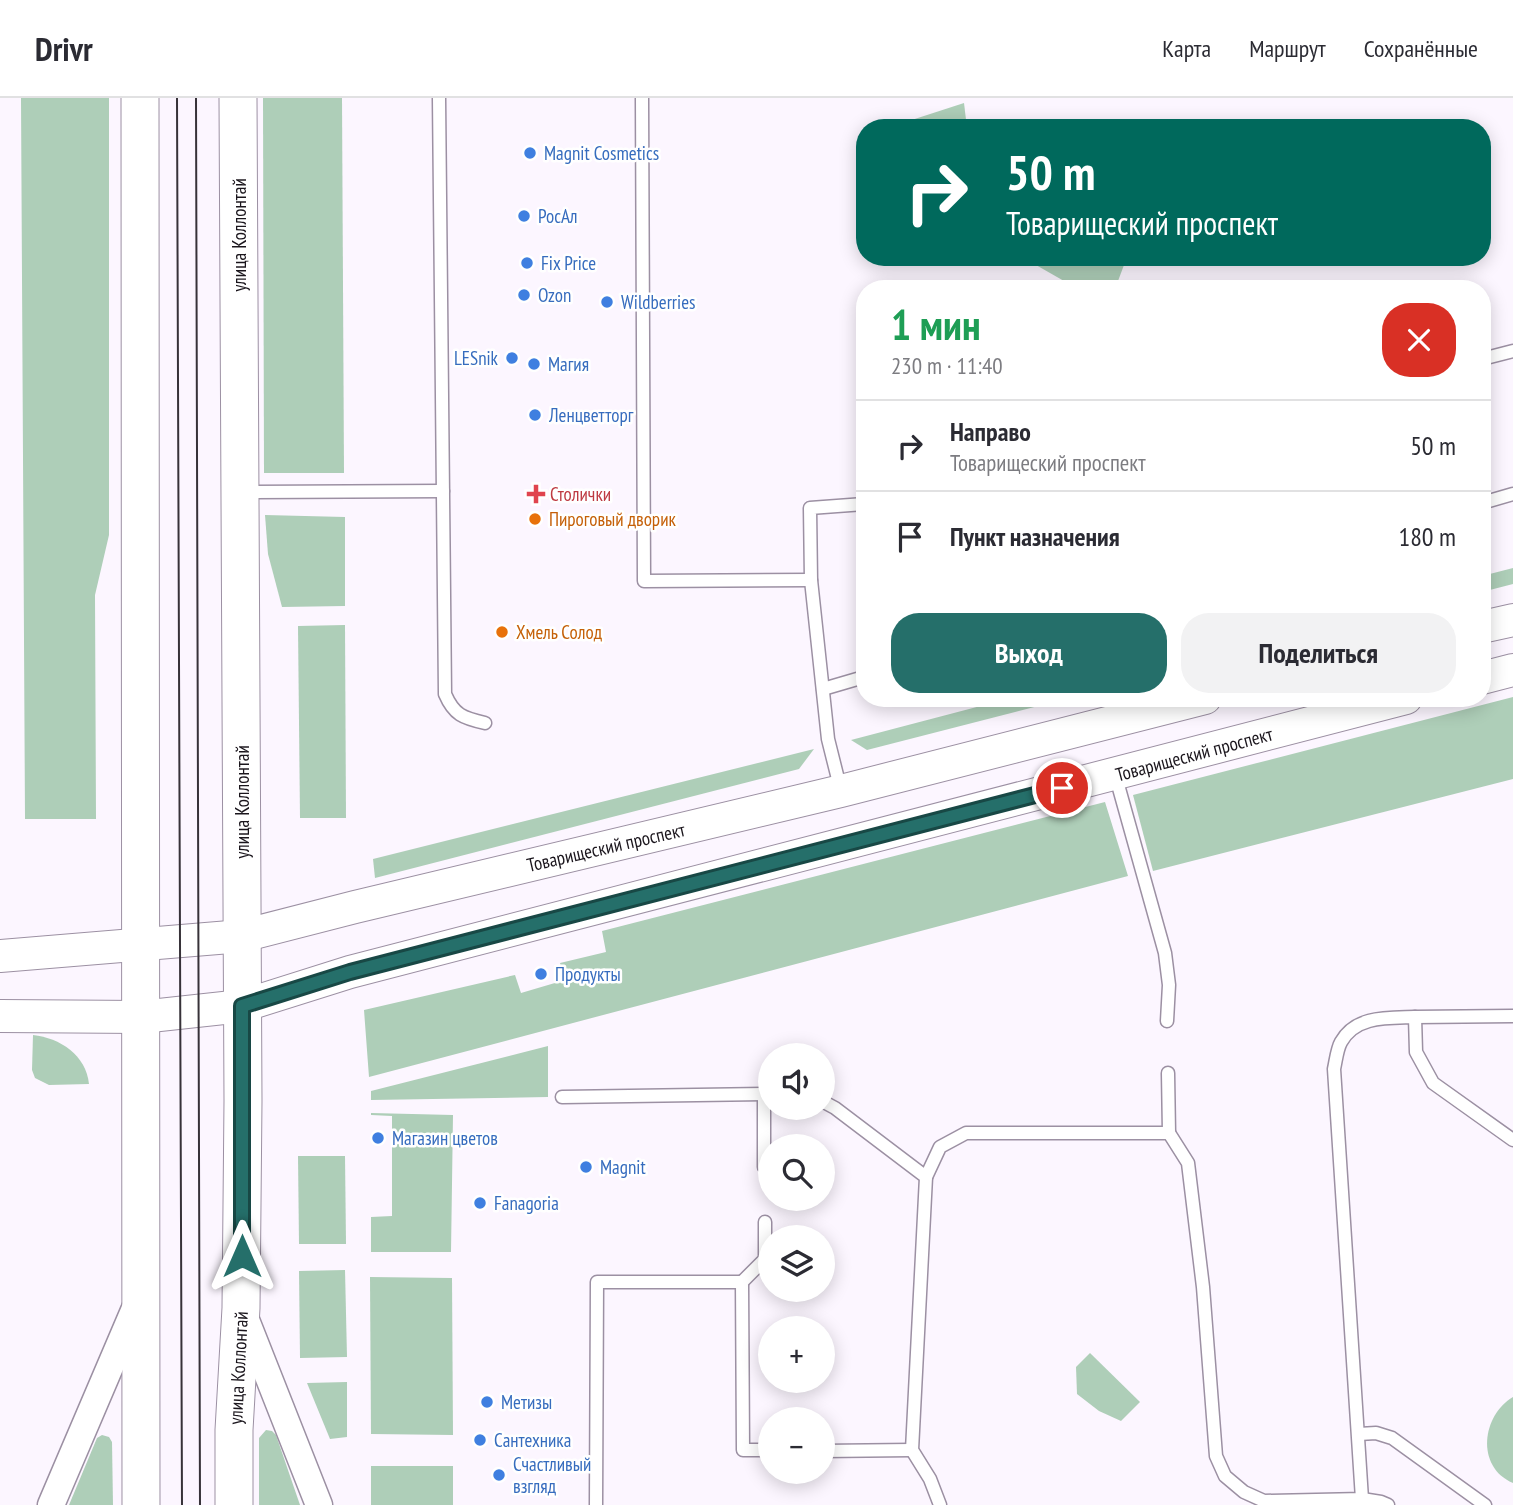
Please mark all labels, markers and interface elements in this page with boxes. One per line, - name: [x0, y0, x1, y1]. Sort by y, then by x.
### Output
- text: Drivr: [35, 27, 93, 70]
- text: Карта: [1162, 33, 1211, 64]
- text: Маршрут: [1249, 33, 1326, 64]
- text: Сохранённые: [1364, 33, 1478, 64]
- text: 50 m: [1006, 140, 1095, 204]
- place label: Magnit Cosmetics: [544, 141, 659, 165]
- marker: Magnit Cosmetics: [522, 145, 538, 161]
- icon: right: [891, 147, 982, 238]
- street label: улица Коллонтай: [227, 178, 251, 292]
- text: Товарищеский проспект: [1006, 202, 1278, 244]
- place label: РосАл: [538, 204, 578, 228]
- marker: РосАл: [516, 208, 532, 224]
- place label: Fix Price: [541, 251, 596, 275]
- marker: Fix Price: [519, 255, 535, 271]
- place label: Ozon: [538, 283, 571, 307]
- marker: Ozon: [516, 287, 532, 303]
- place label: Wildberries: [621, 290, 695, 314]
- marker: Wildberries: [599, 294, 615, 310]
- text: 1 мин: [891, 297, 981, 352]
- button: close: [1382, 303, 1456, 377]
- place label: LESnik: [454, 346, 499, 370]
- marker: LESnik: [504, 350, 520, 366]
- text: 230 m · 11:40: [891, 351, 1003, 380]
- place label: Магия: [548, 352, 589, 376]
- marker: Магия: [526, 356, 542, 372]
- place label: Ленцветторг: [548, 403, 634, 427]
- marker: Ленцветторг: [527, 407, 543, 423]
- text: Направо: [950, 415, 1031, 448]
- icon: right: [891, 427, 929, 465]
- text: 50 m: [1410, 429, 1456, 462]
- text: Товарищеский проспект: [950, 448, 1146, 477]
- place label: Столички: [550, 482, 611, 506]
- marker: Столички: [528, 486, 544, 502]
- place label: Пироговый дворик: [549, 507, 676, 531]
- marker: Пироговый дворик: [527, 511, 543, 527]
- icon: arrive: [891, 518, 929, 556]
- text: Пункт назначения: [950, 520, 1120, 553]
- text: 180 m: [1398, 520, 1456, 553]
- button: Выход: [891, 613, 1167, 693]
- button: Поделиться: [1181, 613, 1456, 693]
- place label: Хмель Солод: [516, 620, 603, 644]
- marker: Хмель Солод: [494, 624, 510, 640]
- street label: Товарищеский проспект: [1113, 721, 1276, 786]
- street label: улица Коллонтай: [230, 745, 254, 859]
- pin: [1032, 758, 1092, 818]
- icon: arrive: [1043, 769, 1081, 807]
- street label: Товарищеский проспект: [525, 817, 688, 877]
- place label: Продукты: [555, 962, 621, 986]
- marker: Продукты: [533, 966, 549, 982]
- map controls: [758, 1043, 835, 1484]
- button: sound: [758, 1043, 835, 1120]
- place label: Магазин цветов: [392, 1126, 498, 1150]
- marker: Магазин цветов: [370, 1130, 386, 1146]
- button: search: [758, 1134, 835, 1211]
- place label: Magnit: [600, 1155, 646, 1179]
- marker: Magnit: [578, 1159, 594, 1175]
- place label: Fanagoria: [494, 1191, 559, 1215]
- marker: Fanagoria: [472, 1195, 488, 1211]
- position arrow: [205, 1219, 279, 1293]
- button: layers: [758, 1225, 835, 1302]
- street label: улица Коллонтай: [223, 1311, 253, 1425]
- button: +: [758, 1316, 835, 1393]
- place label: Метизы: [501, 1390, 552, 1414]
- marker: Метизы: [479, 1394, 495, 1410]
- button: −: [758, 1407, 835, 1484]
- place label: Сантехника: [494, 1428, 571, 1452]
- marker: Сантехника: [472, 1432, 488, 1448]
- place label: Счастливый взгляд: [513, 1452, 591, 1498]
- marker: Счастливый взгляд: [491, 1467, 507, 1483]

